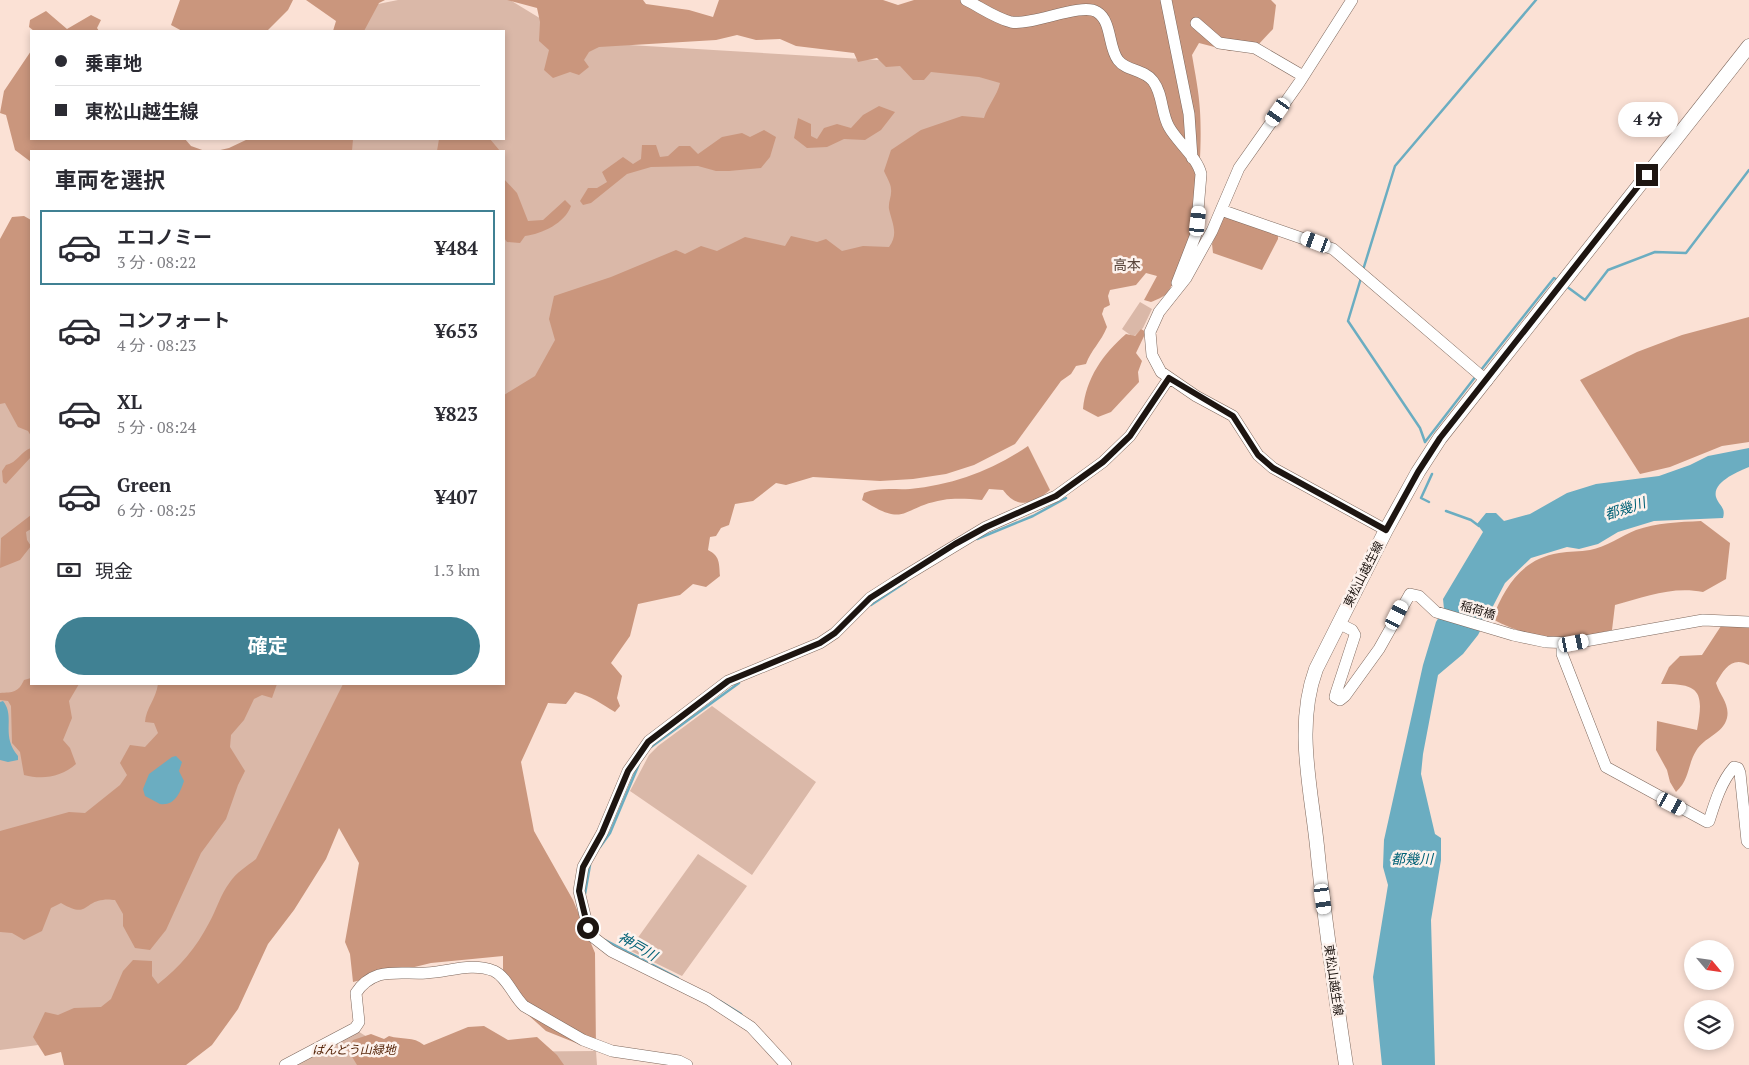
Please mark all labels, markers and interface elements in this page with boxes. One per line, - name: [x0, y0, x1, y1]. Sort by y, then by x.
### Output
- text: 乗車地: [85, 50, 142, 75]
- car: [1263, 95, 1292, 129]
- text: 東松山越生線: [85, 98, 199, 123]
- callout: 4 分: [1617, 102, 1677, 138]
- text: 4 分: [1633, 108, 1663, 130]
- route end: [1636, 164, 1658, 186]
- text: 車両を選択: [55, 165, 165, 194]
- car: [1188, 205, 1207, 237]
- text: エコノミー: [117, 224, 212, 249]
- icon: car: [57, 225, 102, 270]
- car: [1299, 230, 1332, 254]
- text: ¥484: [435, 235, 478, 260]
- text: 3 分 · 08:22: [117, 251, 196, 273]
- district label: 高本: [1113, 255, 1141, 274]
- text: コンフォート: [117, 307, 230, 332]
- icon: car: [57, 308, 102, 353]
- text: ¥653: [435, 318, 478, 343]
- text: 4 分 · 08:23: [117, 334, 196, 356]
- text: XL: [117, 389, 142, 414]
- icon: car: [57, 391, 102, 436]
- text: ¥823: [435, 401, 478, 426]
- text: 5 分 · 08:24: [117, 416, 196, 438]
- text: Green: [117, 472, 171, 497]
- icon: car: [57, 474, 102, 519]
- text: ¥407: [435, 484, 478, 509]
- water label: 都幾川: [1602, 492, 1650, 524]
- text: 6 分 · 08:25: [117, 499, 196, 521]
- street label: 東松山越生線: [1340, 539, 1386, 609]
- icon: cash: [55, 556, 83, 584]
- text: 現金: [95, 558, 133, 583]
- text: 1.3 km: [433, 559, 480, 581]
- car: [1383, 598, 1410, 632]
- street label: 稲荷橋: [1459, 598, 1497, 622]
- button: 確定: [55, 617, 480, 675]
- car: [1557, 633, 1590, 653]
- car: [1655, 790, 1688, 818]
- water label: 都幾川: [1391, 849, 1435, 868]
- car: [1313, 883, 1332, 915]
- route start: [577, 917, 599, 939]
- water label: 神戸川: [615, 927, 663, 966]
- north arrow: [1684, 940, 1734, 990]
- map controls: [1684, 940, 1734, 1050]
- street label: 東松山越生線: [1322, 943, 1346, 1017]
- button: layers: [1684, 1000, 1734, 1050]
- park label: ばんどう山緑地: [312, 1042, 398, 1057]

